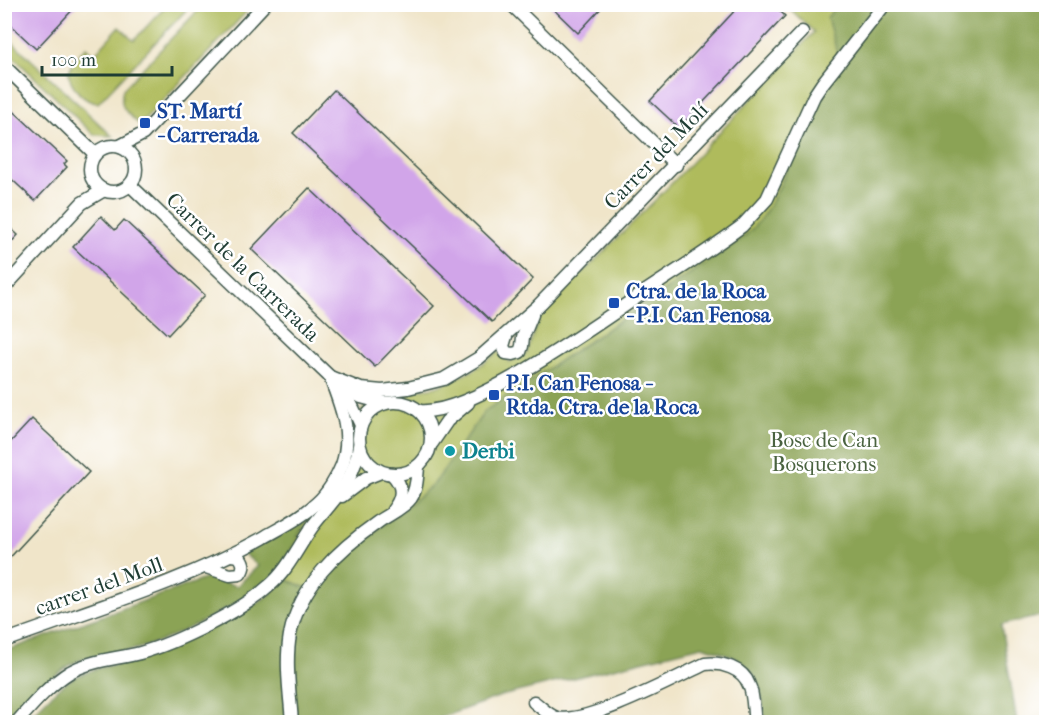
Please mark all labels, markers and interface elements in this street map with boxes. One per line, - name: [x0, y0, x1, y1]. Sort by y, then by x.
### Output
- scale bar: [42, 39, 172, 77]
- text: 100 m: [51, 50, 96, 71]
- street label: Carrer del Molí: [599, 97, 713, 214]
- place label: ST. Martí - Carrerada: [157, 99, 260, 147]
- marker: ST. Martí - Carrerada: [138, 116, 152, 130]
- street label: Carrer de la Carrerada: [161, 188, 325, 347]
- place label: Ctra. de la Roca - P.I. Can Fenosa: [626, 279, 772, 327]
- marker: Ctra. de la Roca - P.I. Can Fenosa: [607, 296, 621, 310]
- place label: P.I. Can Fenosa - Rtda. Ctra. de la Roca: [506, 371, 700, 419]
- marker: P.I. Can Fenosa - Rtda. Ctra. de la Roca: [487, 388, 501, 402]
- park label: Bosc de Can Bosquerons: [770, 428, 878, 476]
- place label: Derbi: [462, 439, 515, 463]
- marker: Derbi: [443, 444, 457, 458]
- street label: carrer del Moll: [32, 552, 166, 620]

